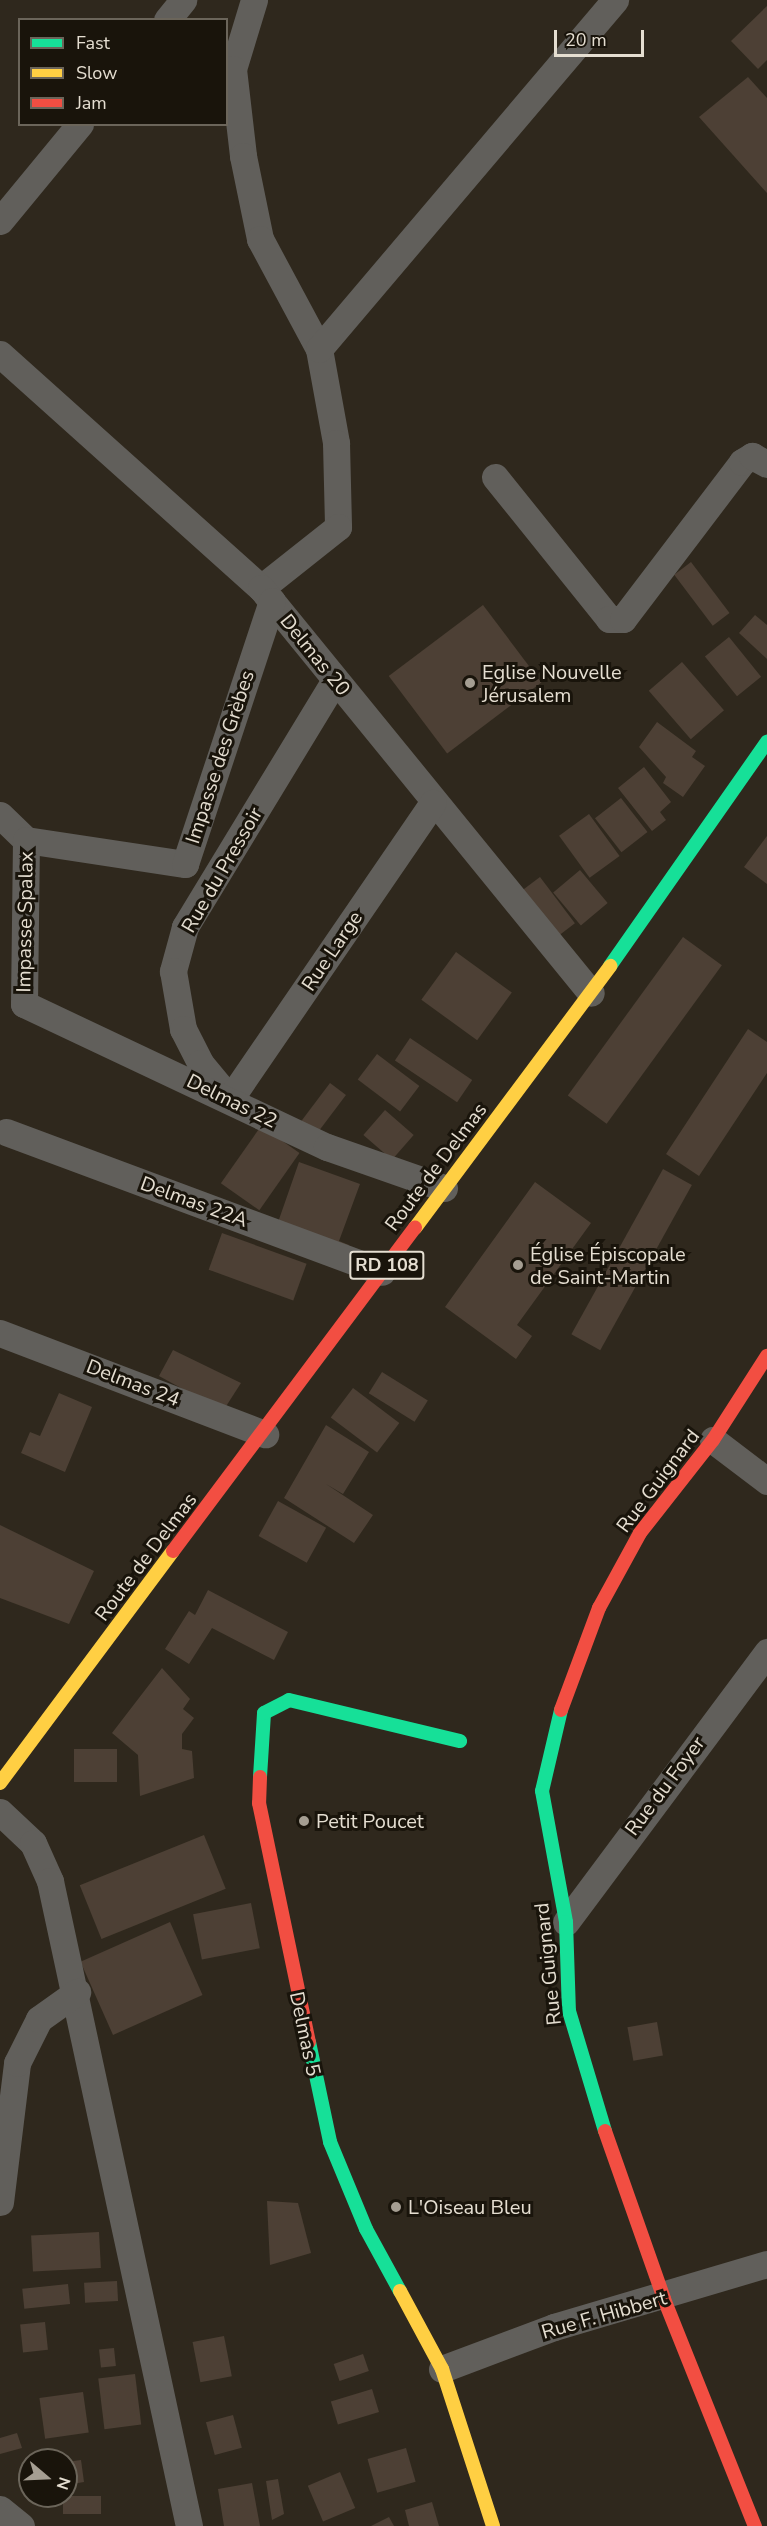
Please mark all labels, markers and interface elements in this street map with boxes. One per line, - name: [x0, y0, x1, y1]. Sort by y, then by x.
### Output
- legend: [18, 18, 228, 126]
- scale bar: [557, 18, 647, 56]
- text: 20 m: [565, 28, 607, 52]
- text: Fast: [76, 31, 110, 55]
- text: Slow: [76, 61, 117, 85]
- text: Jam: [76, 91, 107, 115]
- street label: Delmas 20: [275, 609, 355, 701]
- place label: Eglise Nouvelle Jérusalem: [482, 660, 622, 707]
- street label: Impasse des Grèbes: [181, 667, 259, 847]
- marker: Eglise Nouvelle Jérusalem: [463, 676, 477, 690]
- street label: Rue du Pressoir: [176, 803, 268, 937]
- street label: Impasse Spalax: [12, 851, 38, 993]
- street label: Rue Large: [297, 906, 367, 996]
- street label: Delmas 22: [183, 1069, 281, 1133]
- street label: Route de Delmas: [380, 1098, 492, 1236]
- street label: Delmas 22A: [137, 1171, 251, 1233]
- place label: Église Épiscopale de Saint-Martin: [530, 1242, 686, 1289]
- road number: RD 108: [348, 1250, 426, 1280]
- marker: Église Épiscopale de Saint-Martin: [511, 1258, 525, 1272]
- street label: Delmas 24: [83, 1354, 183, 1412]
- street label: Rue Guignard: [611, 1425, 705, 1537]
- street label: Route de Delmas: [90, 1488, 202, 1626]
- street label: Rue du Foyer: [620, 1732, 710, 1840]
- place label: Petit Poucet: [316, 1809, 424, 1833]
- marker: Petit Poucet: [297, 1814, 311, 1828]
- street label: Rue Guignard: [530, 1902, 566, 2026]
- street label: Delmas 5: [284, 1990, 326, 2078]
- place label: L'Oiseau Bleu: [408, 2195, 532, 2219]
- marker: L'Oiseau Bleu: [389, 2200, 403, 2214]
- street label: Rue F. Hibbert: [539, 2286, 669, 2344]
- north arrow: [18, 2448, 78, 2508]
- text: N: [51, 2474, 75, 2492]

